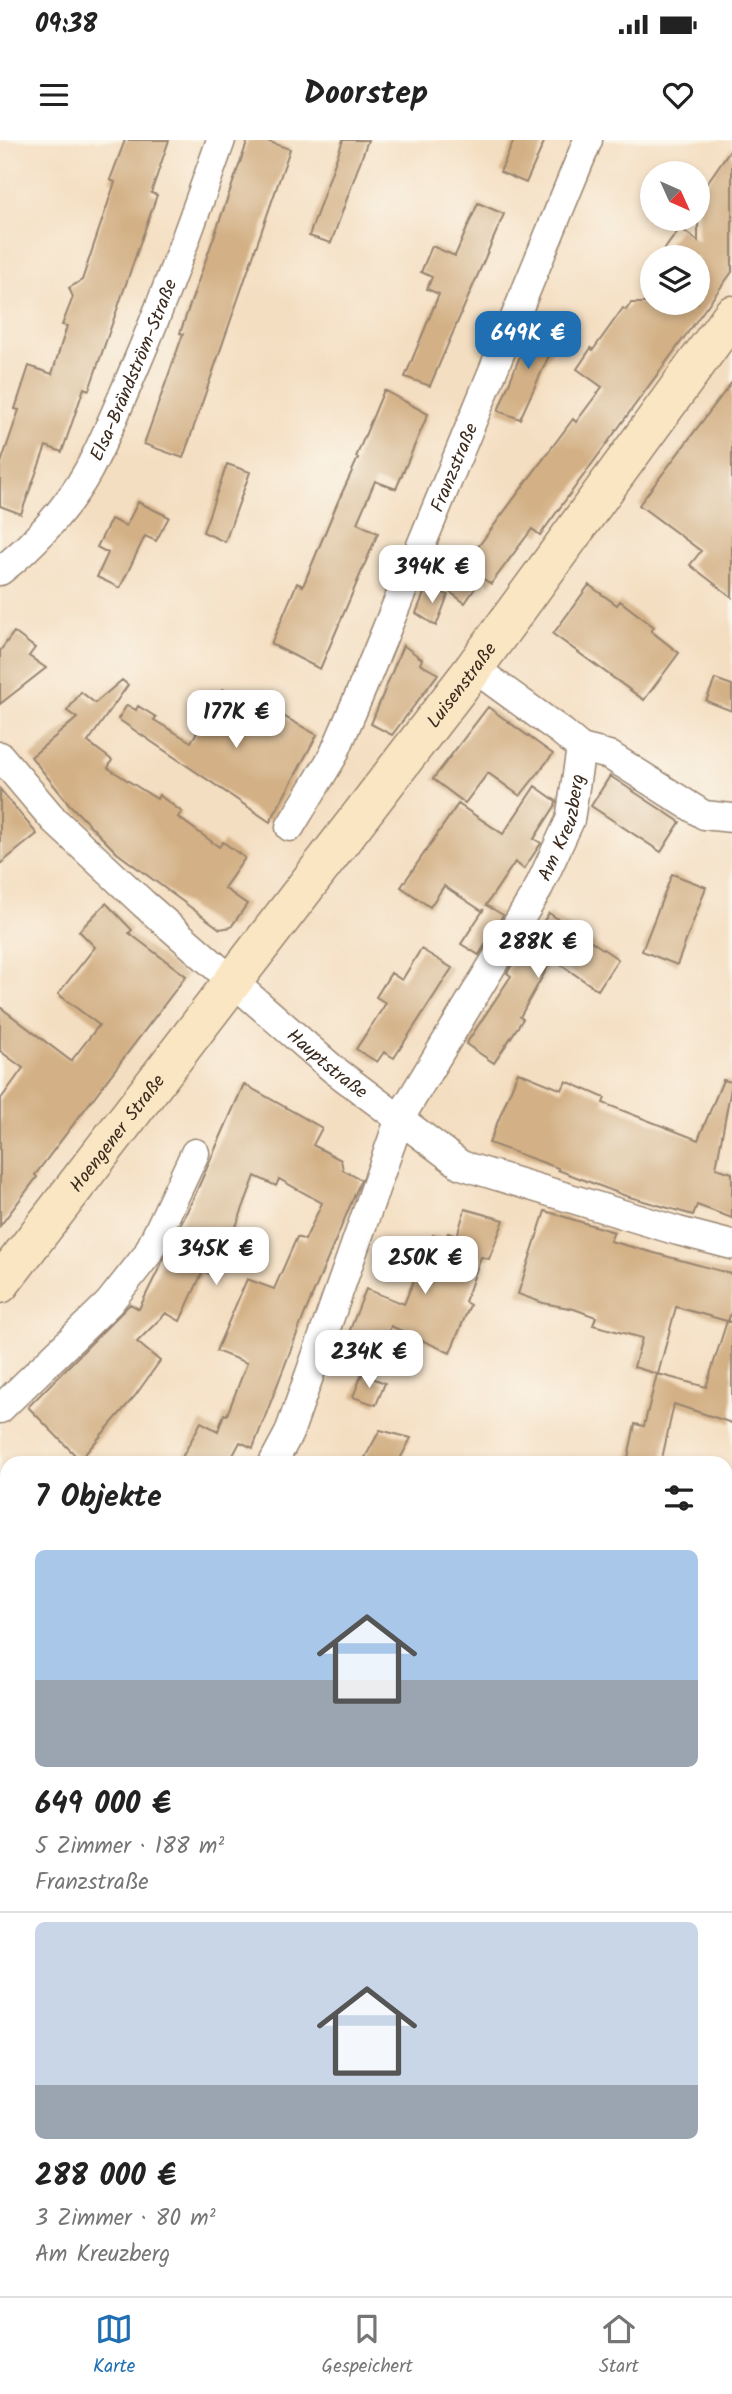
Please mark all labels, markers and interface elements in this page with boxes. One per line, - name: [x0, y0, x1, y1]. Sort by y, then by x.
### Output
- text: 09:38: [35, 4, 97, 46]
- text: Doorstep: [304, 69, 428, 120]
- icon: menu: [35, 76, 73, 114]
- icon: heart: [659, 76, 697, 114]
- north arrow: [640, 161, 710, 231]
- map controls: [640, 161, 710, 315]
- button: layers: [640, 245, 710, 315]
- street label: Elsa-Brändström-Straße: [83, 274, 186, 467]
- pin: 649K €: [471, 312, 585, 371]
- text: 649K €: [491, 316, 565, 352]
- street label: Franzstraße: [423, 418, 487, 517]
- pin: 394K €: [375, 546, 489, 605]
- text: 394K €: [395, 550, 469, 586]
- street label: Luisenstraße: [420, 636, 505, 735]
- pin: 177K €: [179, 690, 293, 750]
- text: 177K €: [203, 695, 269, 731]
- street label: Am Kreuzberg: [531, 772, 594, 886]
- pin: 288K €: [481, 920, 595, 980]
- text: 288K €: [499, 925, 577, 961]
- street label: Hauptstraße: [279, 1022, 374, 1108]
- street label: Hoengener Straße: [63, 1068, 174, 1200]
- pin: 345K €: [159, 1228, 273, 1287]
- text: 345K €: [179, 1232, 253, 1268]
- pin: 250K €: [368, 1236, 482, 1296]
- text: 250K €: [388, 1241, 462, 1277]
- pin: 234K €: [312, 1330, 426, 1390]
- text: 234K €: [331, 1335, 407, 1371]
- text: 7 Objekte: [35, 1474, 162, 1522]
- icon: filters: [660, 1479, 698, 1517]
- icon: home: [304, 1596, 430, 1722]
- text: 649 000 €: [35, 1781, 171, 1829]
- text: 5 Zimmer · 188 m²: [35, 1829, 224, 1865]
- text: Franzstraße: [35, 1865, 149, 1901]
- icon: home: [304, 1968, 430, 2094]
- text: 288 000 €: [35, 2153, 176, 2201]
- text: 3 Zimmer · 80 m²: [35, 2201, 216, 2237]
- text: Am Kreuzberg: [35, 2237, 170, 2273]
- tab: Karte: [93, 2310, 135, 2382]
- tab: Gespeichert: [322, 2310, 413, 2382]
- tab: Start: [599, 2310, 639, 2382]

